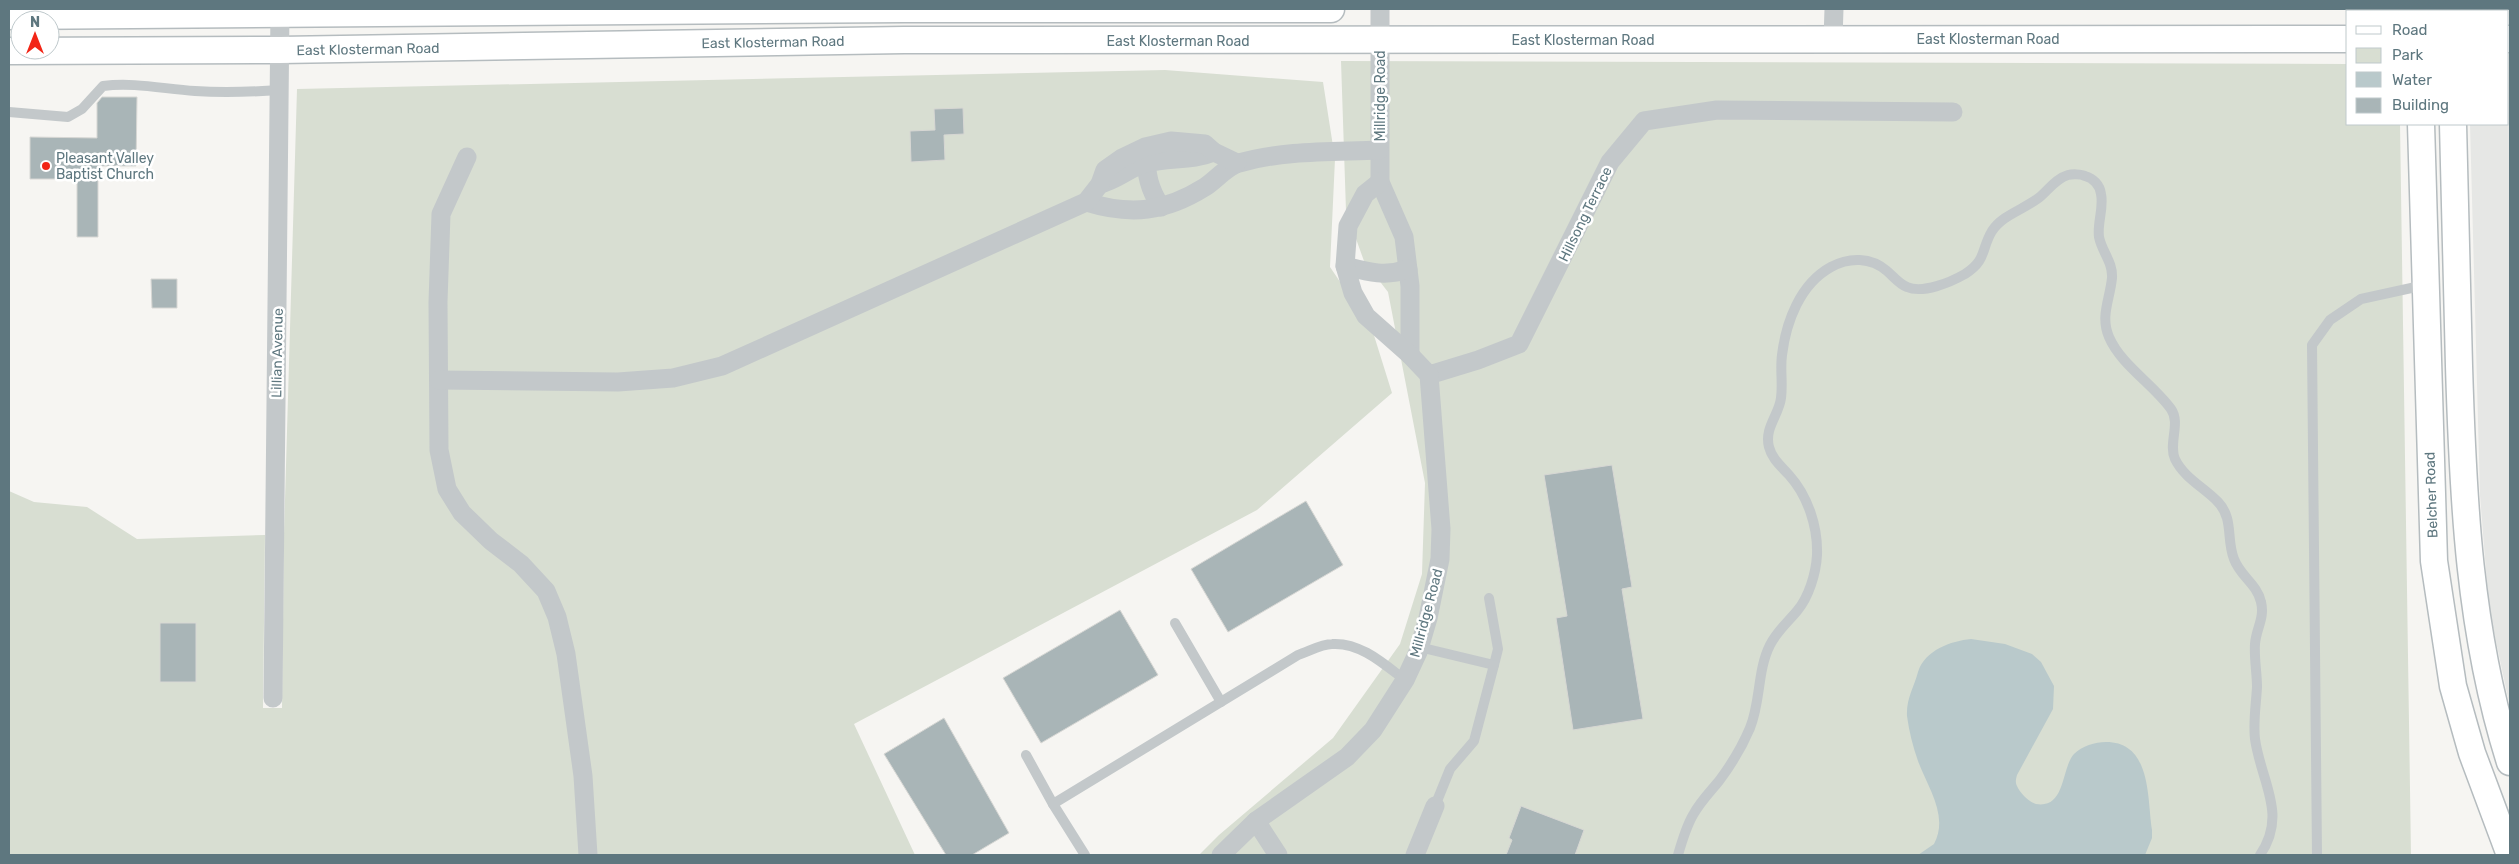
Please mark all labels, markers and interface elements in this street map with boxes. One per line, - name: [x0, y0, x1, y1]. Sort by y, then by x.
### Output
- north arrow: [10, 10, 60, 60]
- legend: [2346, 10, 2509, 125]
- text: N: [30, 14, 40, 31]
- text: Road: [2392, 21, 2428, 39]
- street label: East Klosterman Road: [1916, 31, 2060, 48]
- street label: East Klosterman Road: [1511, 32, 1655, 49]
- street label: East Klosterman Road: [701, 33, 845, 52]
- street label: East Klosterman Road: [1106, 33, 1250, 50]
- street label: East Klosterman Road: [296, 40, 440, 59]
- text: Park: [2392, 46, 2423, 64]
- street label: Millridge Road: [1372, 50, 1389, 142]
- text: Water: [2392, 71, 2432, 89]
- text: Building: [2392, 96, 2449, 114]
- place label: Pleasant Valley Baptist Church: [56, 150, 154, 183]
- marker: Pleasant Valley Baptist Church: [40, 160, 52, 172]
- street label: Hillsong Terrace: [1555, 164, 1616, 265]
- street label: Lillian Avenue: [268, 308, 287, 398]
- street label: Belcher Road: [2421, 452, 2442, 538]
- street label: Millridge Road: [1406, 567, 1446, 659]

